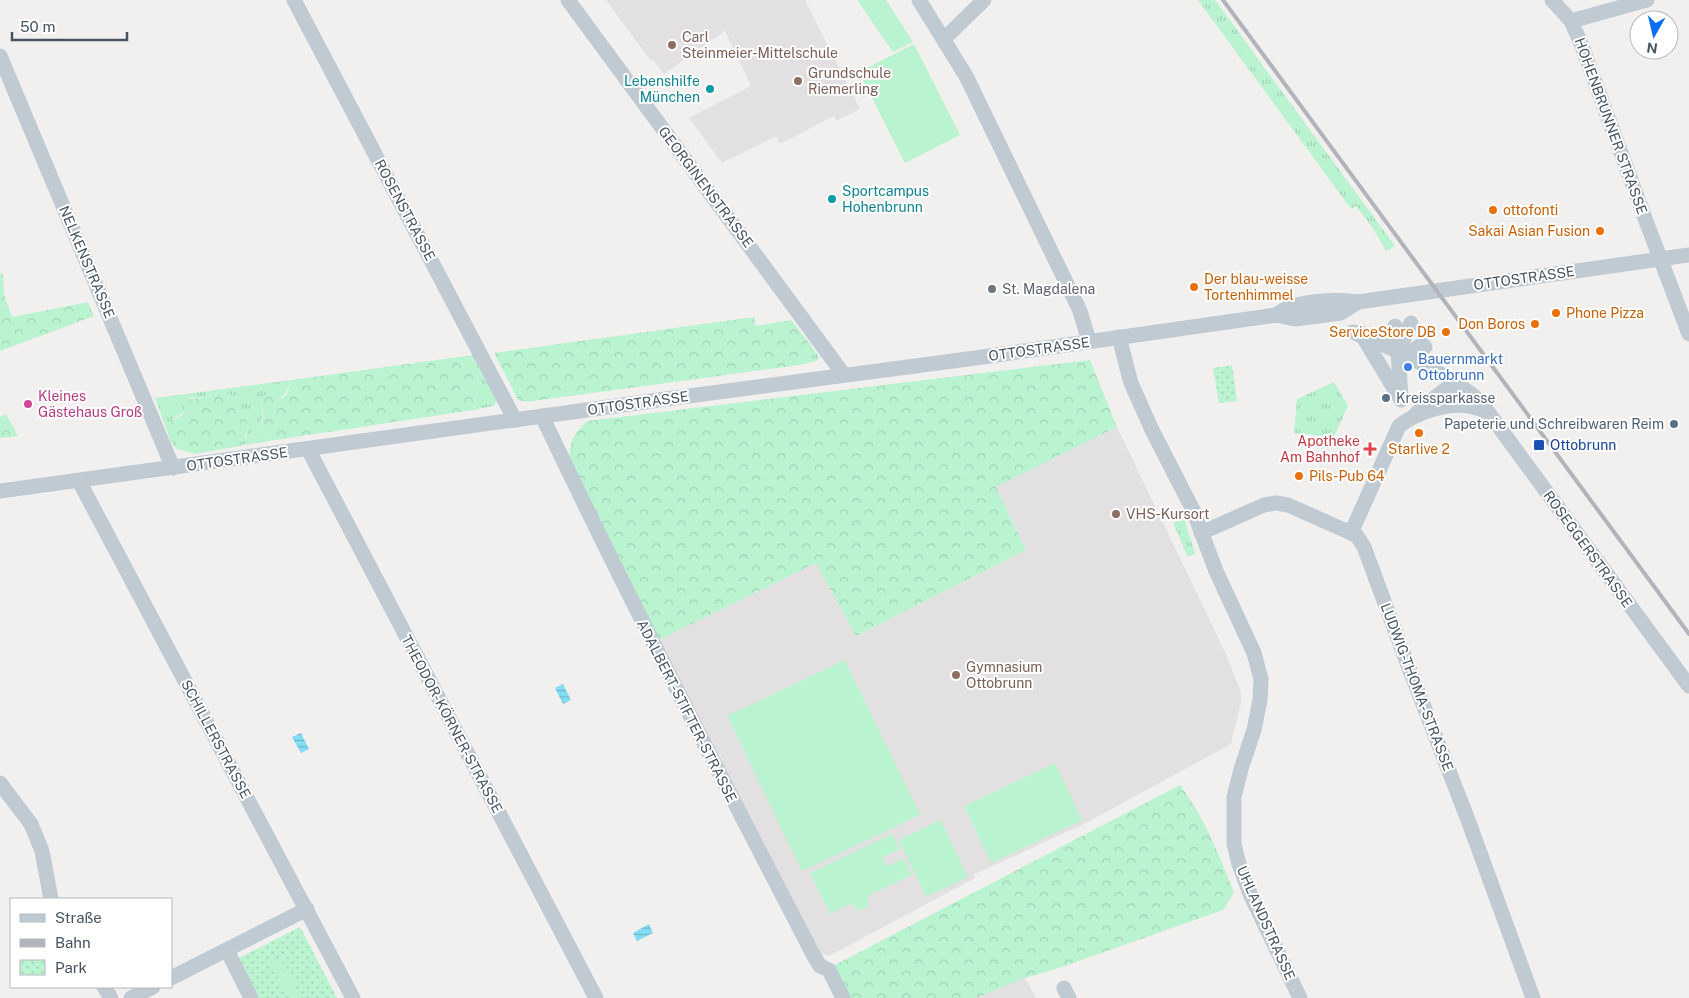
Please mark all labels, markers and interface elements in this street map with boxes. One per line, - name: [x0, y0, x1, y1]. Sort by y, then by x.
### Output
- scale bar: [12, 10, 128, 42]
- north arrow: [1629, 10, 1679, 60]
- text: 50 m: [20, 18, 55, 35]
- place label: Carl Steinmeier-Mittelschule: [682, 29, 838, 61]
- street label: HOHENBRUNNER STRASSE: [1571, 35, 1651, 217]
- marker: Carl Steinmeier-Mittelschule: [666, 39, 678, 51]
- place label: Grundschule Riemerling: [808, 65, 891, 97]
- place label: Lebenshilfe München: [624, 73, 700, 105]
- marker: Grundschule Riemerling: [792, 75, 804, 87]
- marker: Lebenshilfe München: [704, 83, 716, 95]
- street label: GEORGINENSTRASSE: [655, 124, 757, 250]
- street label: ROSENSTRASSE: [372, 157, 438, 263]
- place label: Sportcampus Hohenbrunn: [842, 183, 929, 215]
- marker: Sportcampus Hohenbrunn: [826, 193, 838, 205]
- place label: ottofonti: [1503, 202, 1558, 218]
- street label: NELKENSTRASSE: [56, 203, 118, 321]
- marker: ottofonti: [1487, 204, 1499, 216]
- place label: Sakai Asian Fusion: [1468, 223, 1590, 239]
- marker: Sakai Asian Fusion: [1594, 225, 1606, 237]
- street label: OTTOSTRASSE: [1472, 263, 1576, 293]
- place label: Der blau-weisse Tortenhimmel: [1204, 271, 1308, 303]
- place label: St. Magdalena: [1002, 281, 1095, 297]
- marker: Der blau-weisse Tortenhimmel: [1188, 281, 1200, 293]
- marker: St. Magdalena: [986, 283, 998, 295]
- place label: Phone Pizza: [1566, 305, 1644, 321]
- marker: Phone Pizza: [1550, 307, 1562, 319]
- place label: Don Boros: [1458, 316, 1525, 332]
- marker: Don Boros: [1529, 318, 1541, 330]
- place label: ServiceStore DB: [1329, 324, 1436, 340]
- marker: ServiceStore DB: [1440, 326, 1452, 338]
- street label: OTTOSTRASSE: [987, 334, 1091, 364]
- place label: Bauernmarkt Ottobrunn: [1418, 351, 1503, 383]
- marker: Bauernmarkt Ottobrunn: [1402, 361, 1414, 373]
- place label: Kleines Gästehaus Groß: [38, 388, 142, 420]
- street label: OTTOSTRASSE: [586, 388, 690, 418]
- place label: Kreissparkasse: [1396, 390, 1495, 406]
- marker: Kreissparkasse: [1380, 392, 1392, 404]
- marker: Kleines Gästehaus Groß: [22, 398, 34, 410]
- place label: Papeterie und Schreibwaren Reim: [1444, 416, 1664, 432]
- marker: Papeterie und Schreibwaren Reim: [1668, 418, 1680, 430]
- marker: Starlive 2: [1413, 427, 1425, 439]
- place label: Apotheke Am Bahnhof: [1280, 433, 1360, 465]
- place label: Ottobrunn: [1550, 437, 1616, 453]
- marker: Ottobrunn: [1532, 438, 1546, 452]
- place label: Starlive 2: [1388, 441, 1450, 457]
- marker: Apotheke Am Bahnhof: [1364, 443, 1376, 455]
- street label: OTTOSTRASSE: [185, 444, 289, 474]
- place label: Pils-Pub 64: [1309, 468, 1385, 484]
- marker: Pils-Pub 64: [1293, 470, 1305, 482]
- street label: ROSEGGERSTRASSE: [1540, 488, 1636, 610]
- place label: VHS-Kursort: [1126, 506, 1209, 522]
- marker: VHS-Kursort: [1110, 508, 1122, 520]
- street label: LUDWIG-THOMA-STRASSE: [1378, 601, 1456, 773]
- street label: ADALBERT-STIFTER-STRASSE: [634, 617, 740, 805]
- street label: THEODOR-KÖRNER-STRASSE: [398, 632, 507, 816]
- place label: Gymnasium Ottobrunn: [966, 659, 1042, 691]
- marker: Gymnasium Ottobrunn: [950, 669, 962, 681]
- street label: SCHILLERSTRASSE: [178, 677, 254, 801]
- street label: UHLANDSTRASSE: [1234, 863, 1298, 983]
- legend: [10, 898, 172, 988]
- text: Straße: [55, 909, 102, 926]
- text: Bahn: [55, 934, 91, 951]
- text: Park: [55, 959, 87, 976]

